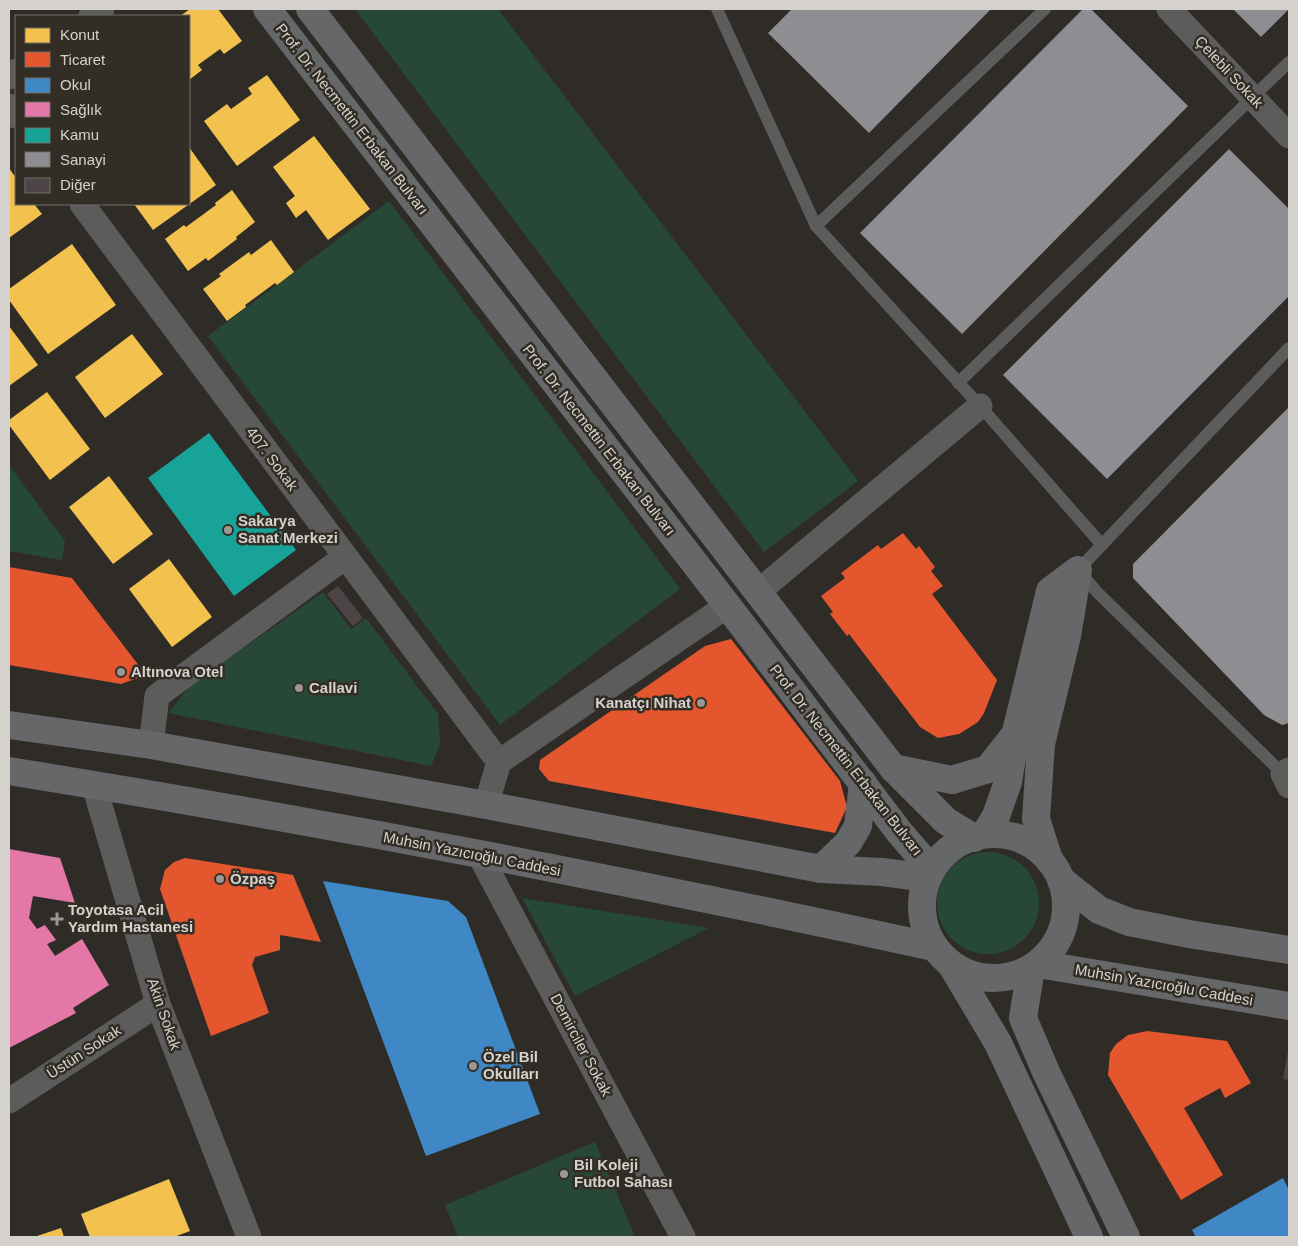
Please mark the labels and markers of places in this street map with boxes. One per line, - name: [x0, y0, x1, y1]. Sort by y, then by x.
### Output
- place label: Sakarya Sanat Merkezi: [238, 512, 338, 546]
- marker: Sakarya Sanat Merkezi: [222, 524, 234, 536]
- place label: Altınova Otel: [131, 663, 224, 680]
- marker: Altınova Otel: [115, 666, 127, 678]
- place label: Callavi: [309, 679, 357, 696]
- marker: Callavi: [293, 682, 305, 694]
- place label: Kanatçı Nihat: [595, 694, 691, 711]
- marker: Kanatçı Nihat: [695, 697, 707, 709]
- place label: Özpaş: [230, 870, 275, 887]
- marker: Özpaş: [214, 873, 226, 885]
- place label: Toyotasa Acil Yardım Hastanesi: [68, 901, 193, 935]
- marker: Toyotasa Acil Yardım Hastanesi: [50, 912, 64, 926]
- place label: Özel Bil Okulları: [483, 1048, 539, 1082]
- marker: Özel Bil Okulları: [467, 1060, 479, 1072]
- place label: Bil Koleji Futbol Sahası: [574, 1156, 672, 1190]
- marker: Bil Koleji Futbol Sahası: [558, 1168, 570, 1180]

